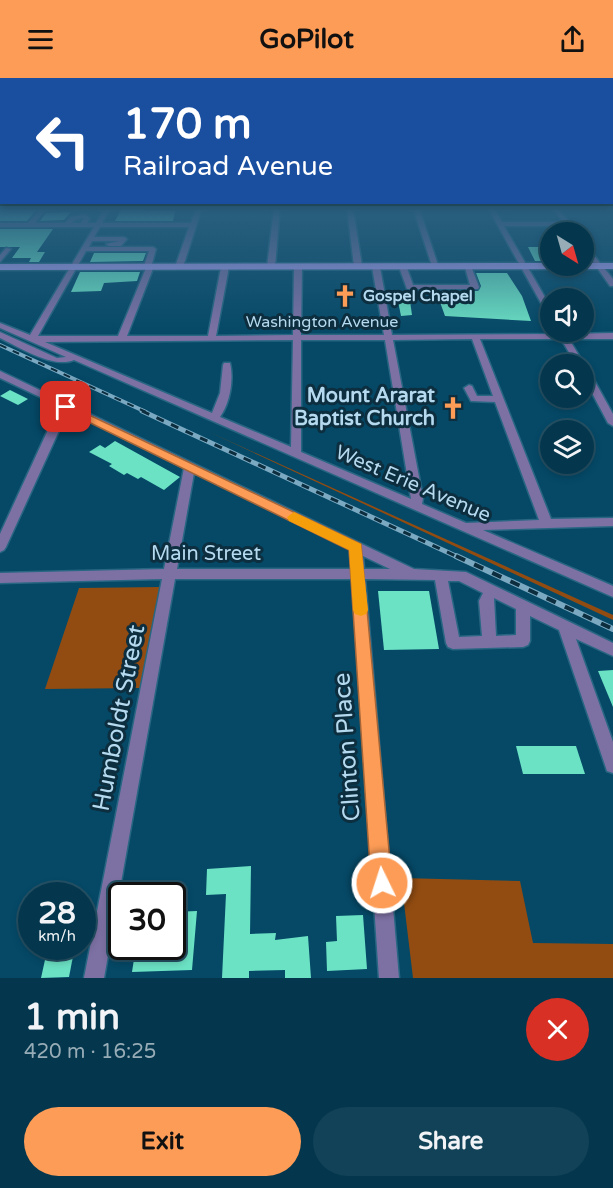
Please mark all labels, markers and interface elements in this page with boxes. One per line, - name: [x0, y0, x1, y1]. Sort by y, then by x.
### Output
- icon: menu: [24, 23, 57, 56]
- text: GoPilot: [259, 23, 354, 56]
- icon: share: [556, 23, 589, 56]
- text: 170 m: [123, 99, 252, 150]
- icon: left: [24, 102, 102, 180]
- text: Railroad Avenue: [123, 150, 333, 183]
- north arrow: [540, 222, 594, 276]
- map controls: [540, 222, 594, 474]
- church icon: Gospel Chapel: [332, 283, 358, 309]
- place label: Gospel Chapel: [363, 286, 473, 306]
- button: sound: [540, 288, 594, 342]
- street label: Washington Avenue: [246, 312, 398, 332]
- button: search: [540, 354, 594, 408]
- pin: [40, 381, 91, 432]
- place label: Mount Ararat Baptist Church: [294, 384, 435, 431]
- icon: arrive: [49, 390, 82, 423]
- church icon: Mount Ararat Baptist Church: [440, 395, 466, 421]
- button: layers: [540, 420, 594, 474]
- street label: West Erie Avenue: [332, 440, 494, 528]
- street label: Main Street: [151, 542, 261, 566]
- street label: Humboldt Street: [87, 622, 151, 814]
- street label: Clinton Place: [327, 672, 367, 822]
- position arrow: [350, 851, 414, 915]
- speed limit sign: 30: [108, 882, 186, 960]
- text: 28: [38, 895, 76, 932]
- text: km/h: [38, 927, 76, 945]
- text: 1 min: [24, 996, 120, 1039]
- button: close: [526, 998, 589, 1061]
- text: 420 m · 16:25: [24, 1040, 156, 1064]
- button: Exit: [24, 1107, 301, 1176]
- button: Share: [313, 1107, 589, 1176]

